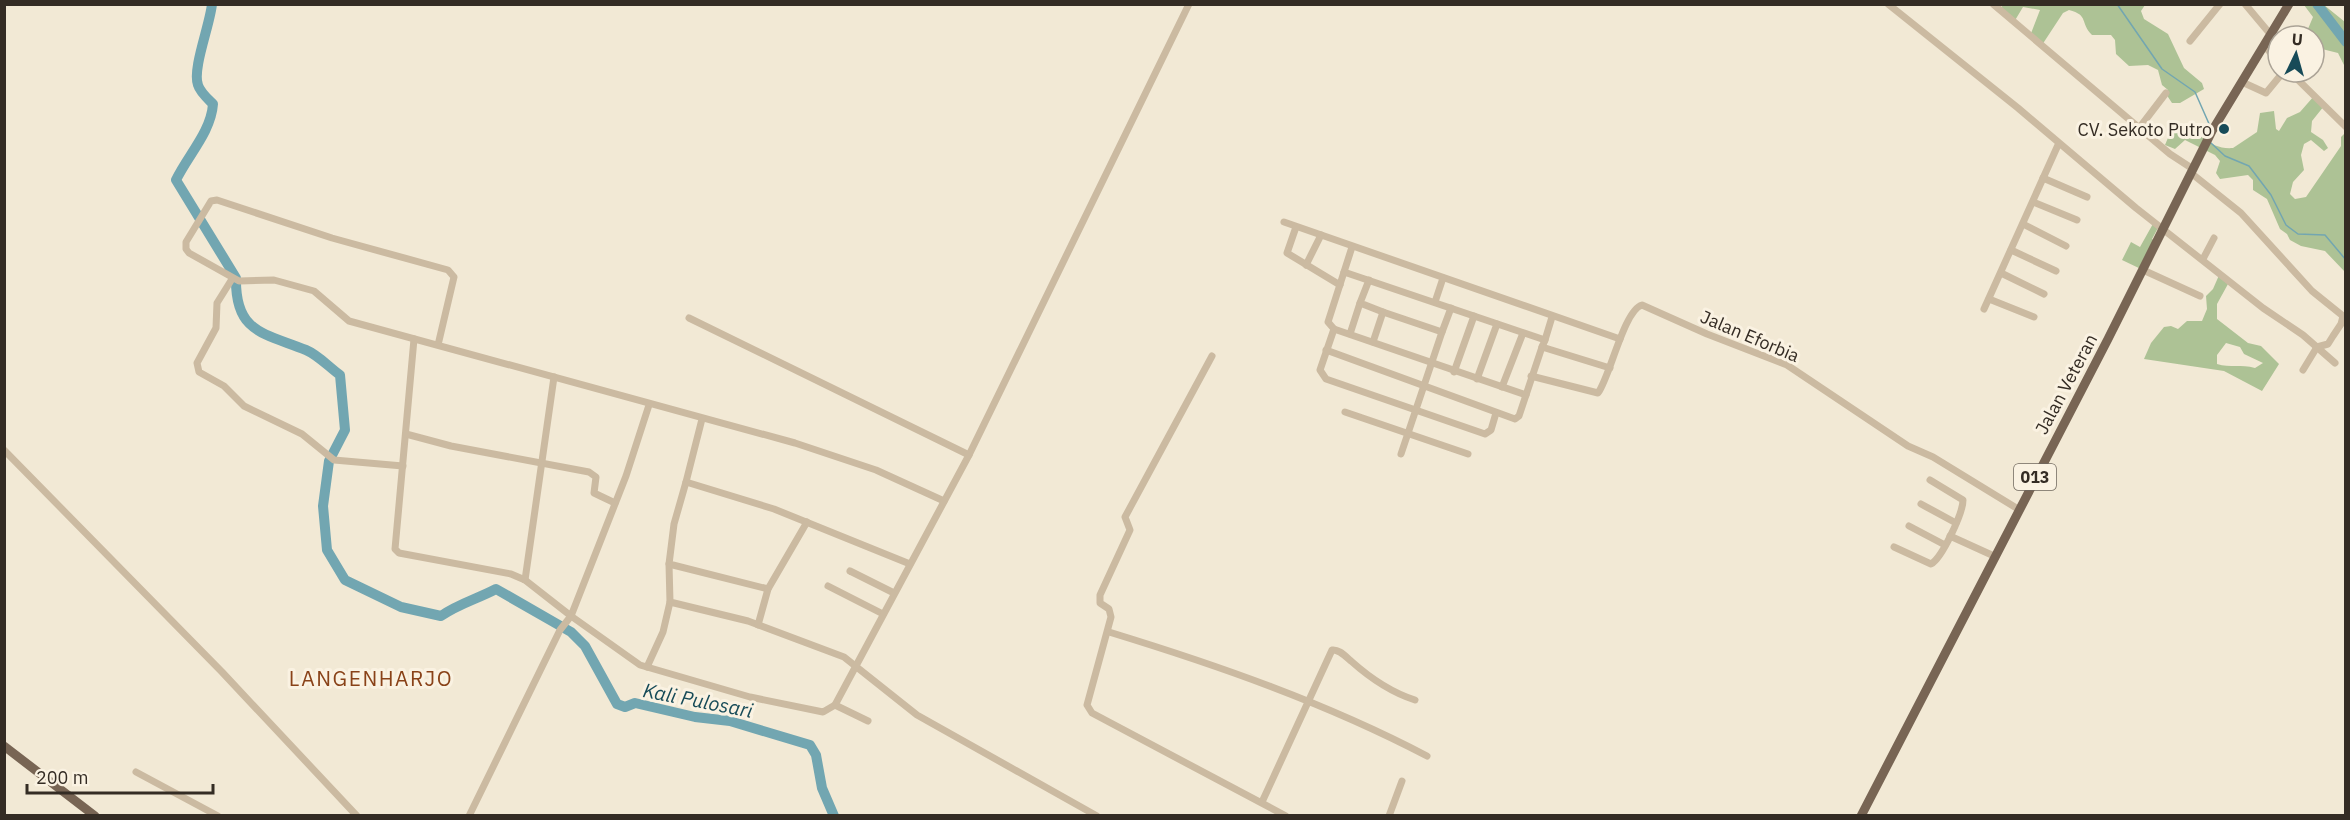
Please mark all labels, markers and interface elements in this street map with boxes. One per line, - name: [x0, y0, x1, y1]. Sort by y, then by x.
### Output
- north arrow: [2266, 24, 2326, 84]
- text: U: [2291, 29, 2304, 50]
- place label: CV. Sekoto Putro: [2078, 118, 2212, 141]
- marker: CV. Sekoto Putro: [2217, 122, 2231, 136]
- street label: Jalan Eforbia: [1697, 305, 1803, 367]
- street label: Jalan Veteran: [2030, 330, 2102, 438]
- road number: 013: [2014, 464, 2056, 490]
- district label: LANGENHARJO: [289, 664, 453, 692]
- water label: Kali Pulosari: [641, 676, 756, 724]
- scale bar: [27, 757, 213, 795]
- text: 200 m: [36, 766, 88, 789]

